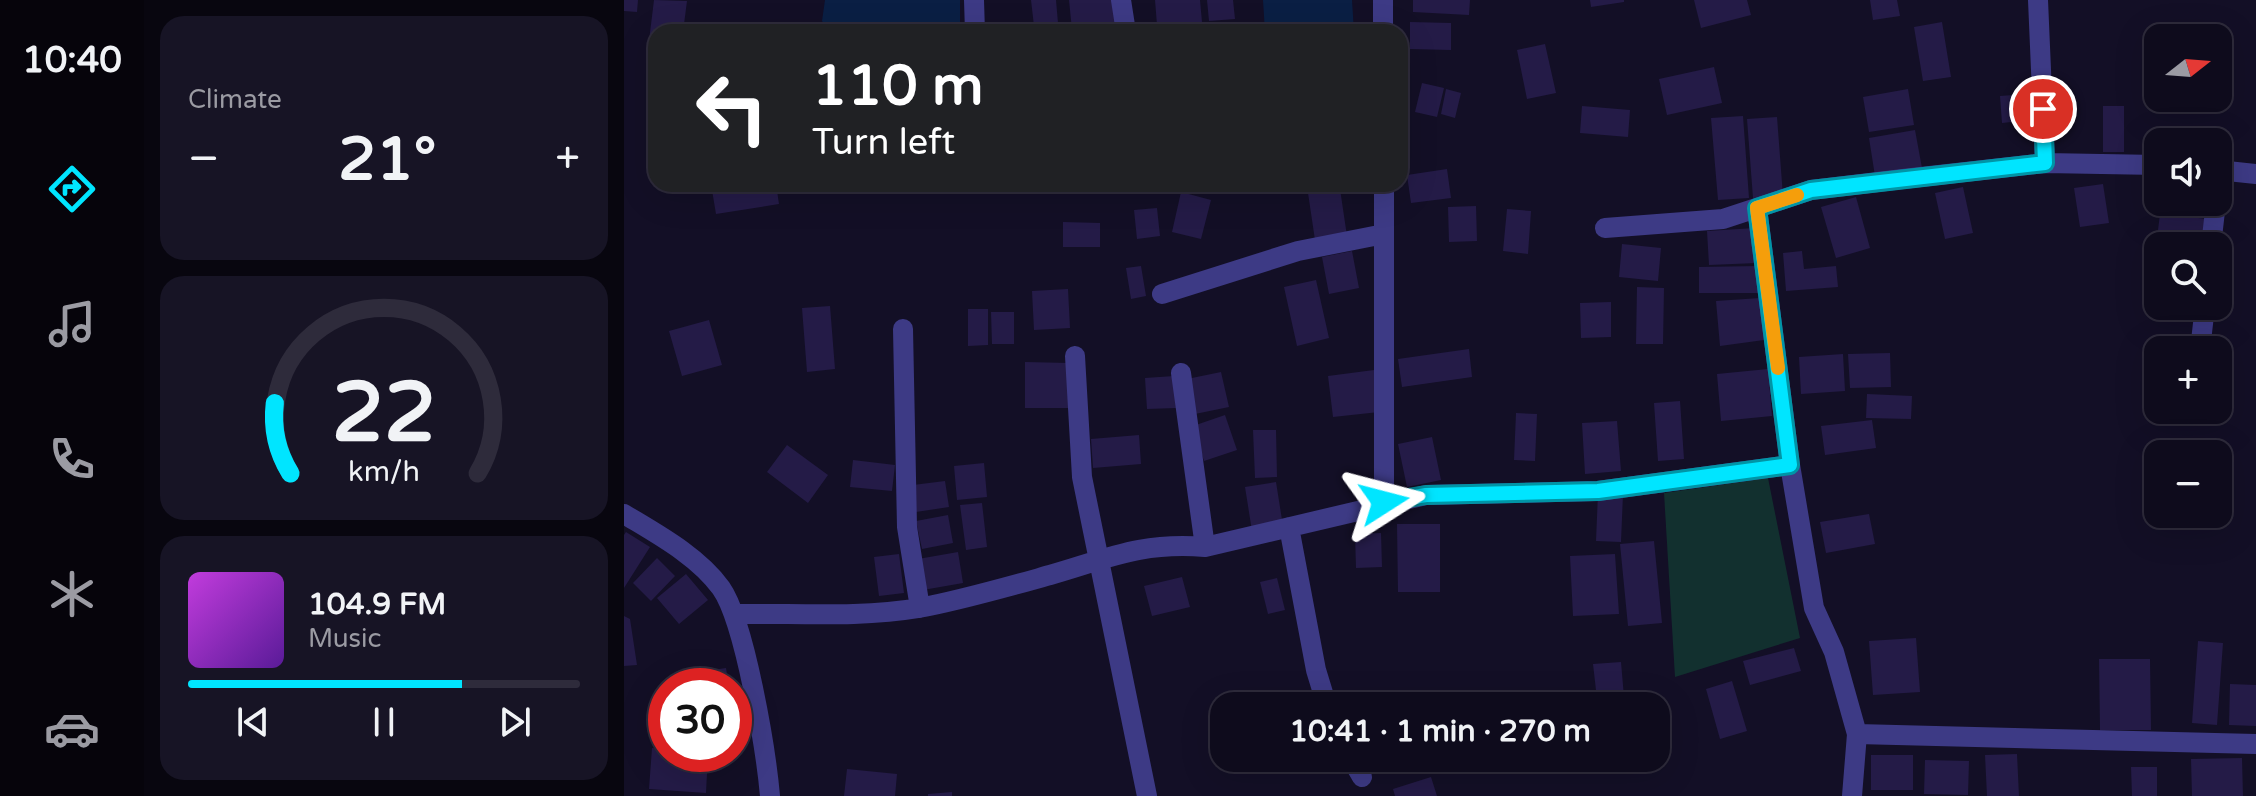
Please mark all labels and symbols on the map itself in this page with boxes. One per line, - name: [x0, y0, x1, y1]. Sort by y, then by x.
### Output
- north arrow: [2144, 24, 2232, 112]
- pin: [2009, 75, 2077, 143]
- position arrow: [1342, 460, 1426, 544]
- speed limit sign: 30: [648, 668, 752, 772]

